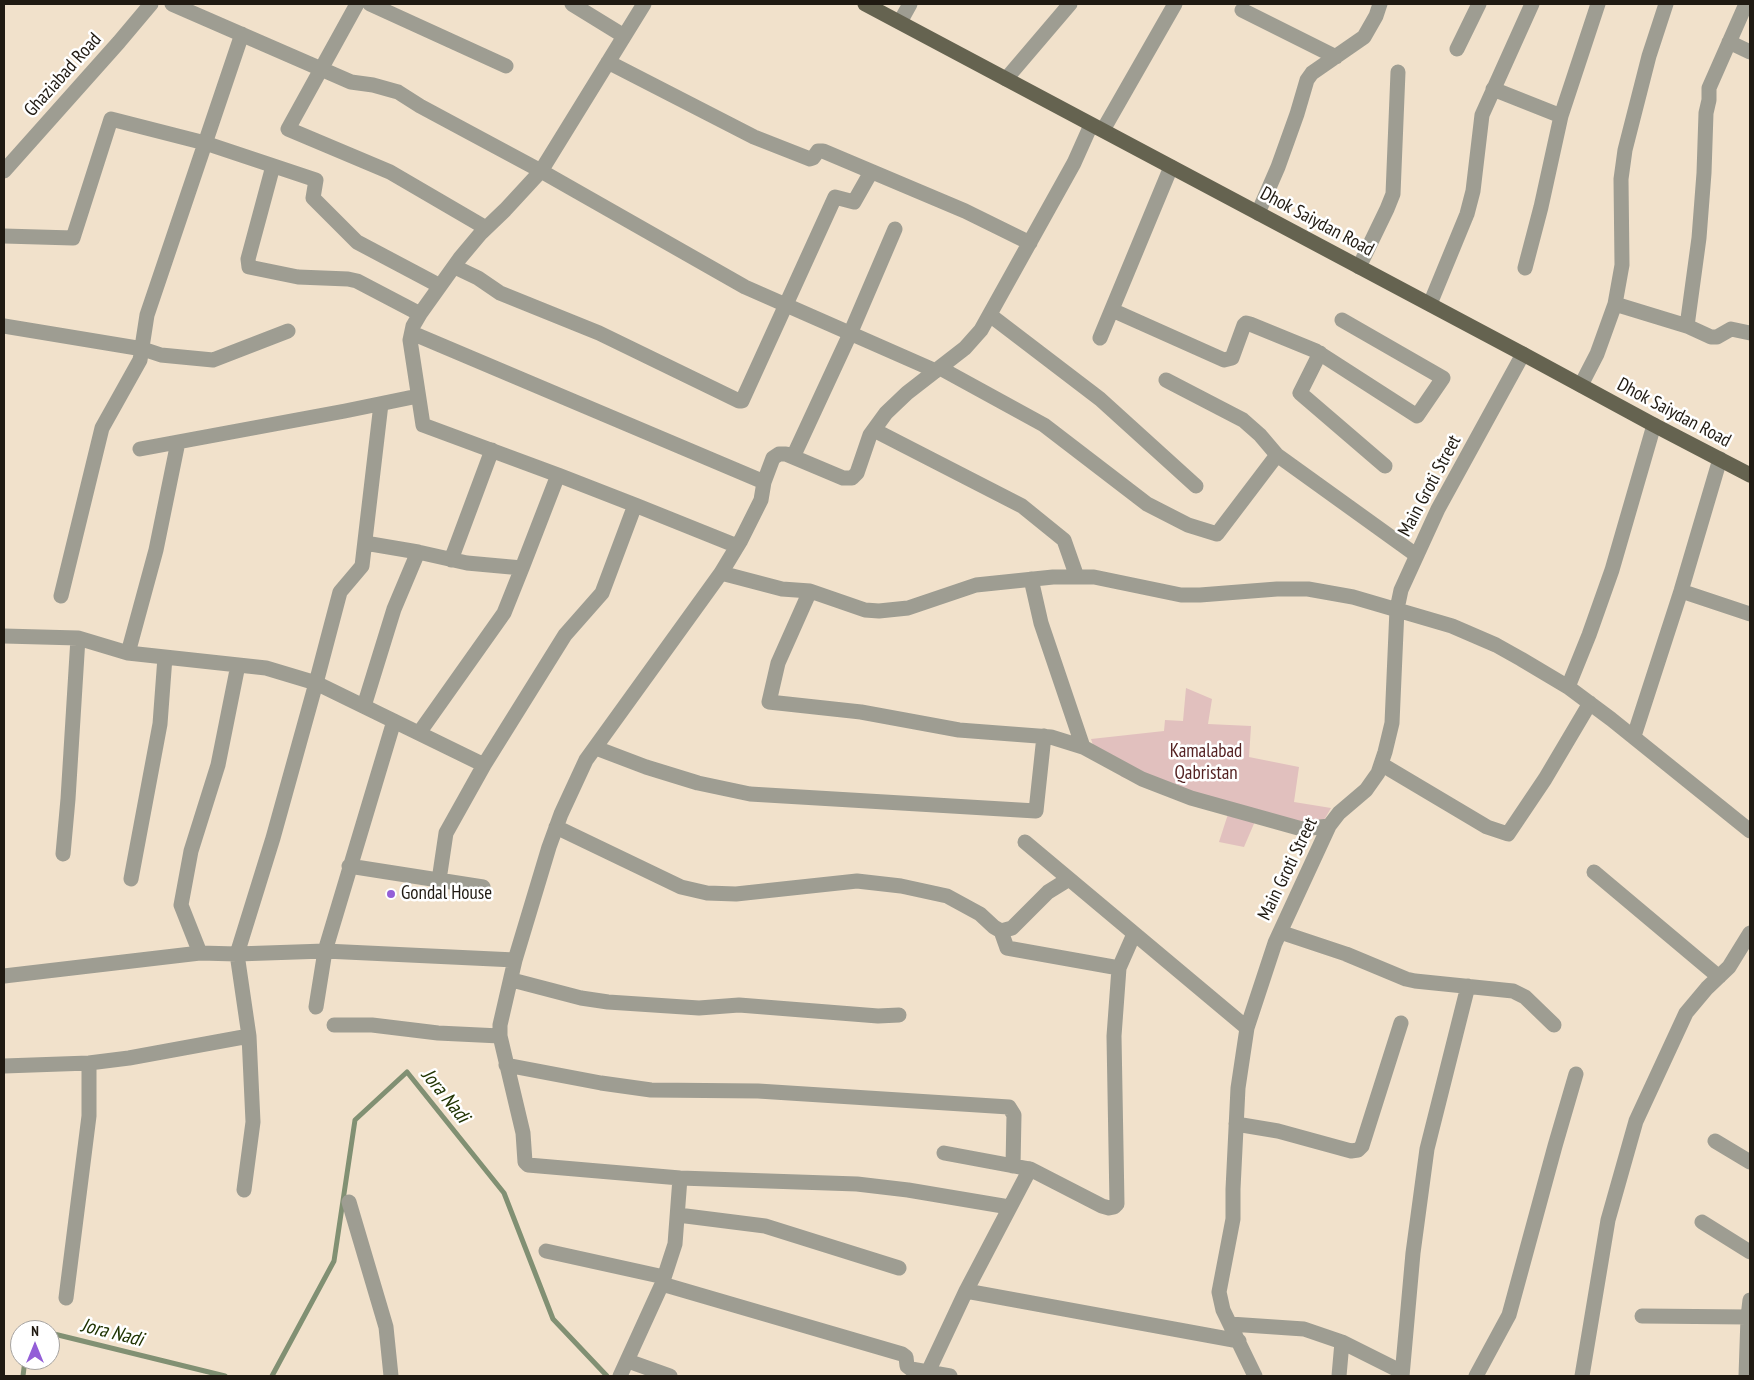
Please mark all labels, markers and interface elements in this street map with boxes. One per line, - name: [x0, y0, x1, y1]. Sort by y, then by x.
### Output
- street label: Ghaziabad Road: [20, 29, 106, 121]
- street label: Dhok Saiydan Road: [1256, 182, 1378, 262]
- street label: Dhok Saiydan Road: [1613, 373, 1735, 453]
- street label: Main Groti Street: [1394, 431, 1466, 541]
- park label: Kamalabad Qabristan: [1170, 741, 1242, 785]
- street label: Main Groti Street: [1253, 814, 1323, 924]
- place label: Gondal House: [401, 883, 492, 905]
- marker: Gondal House: [385, 888, 397, 900]
- water label: Jora Nadi: [416, 1064, 474, 1128]
- water label: Jora Nadi: [79, 1314, 145, 1352]
- north arrow: [10, 1320, 60, 1370]
- text: N: [31, 1322, 39, 1340]

